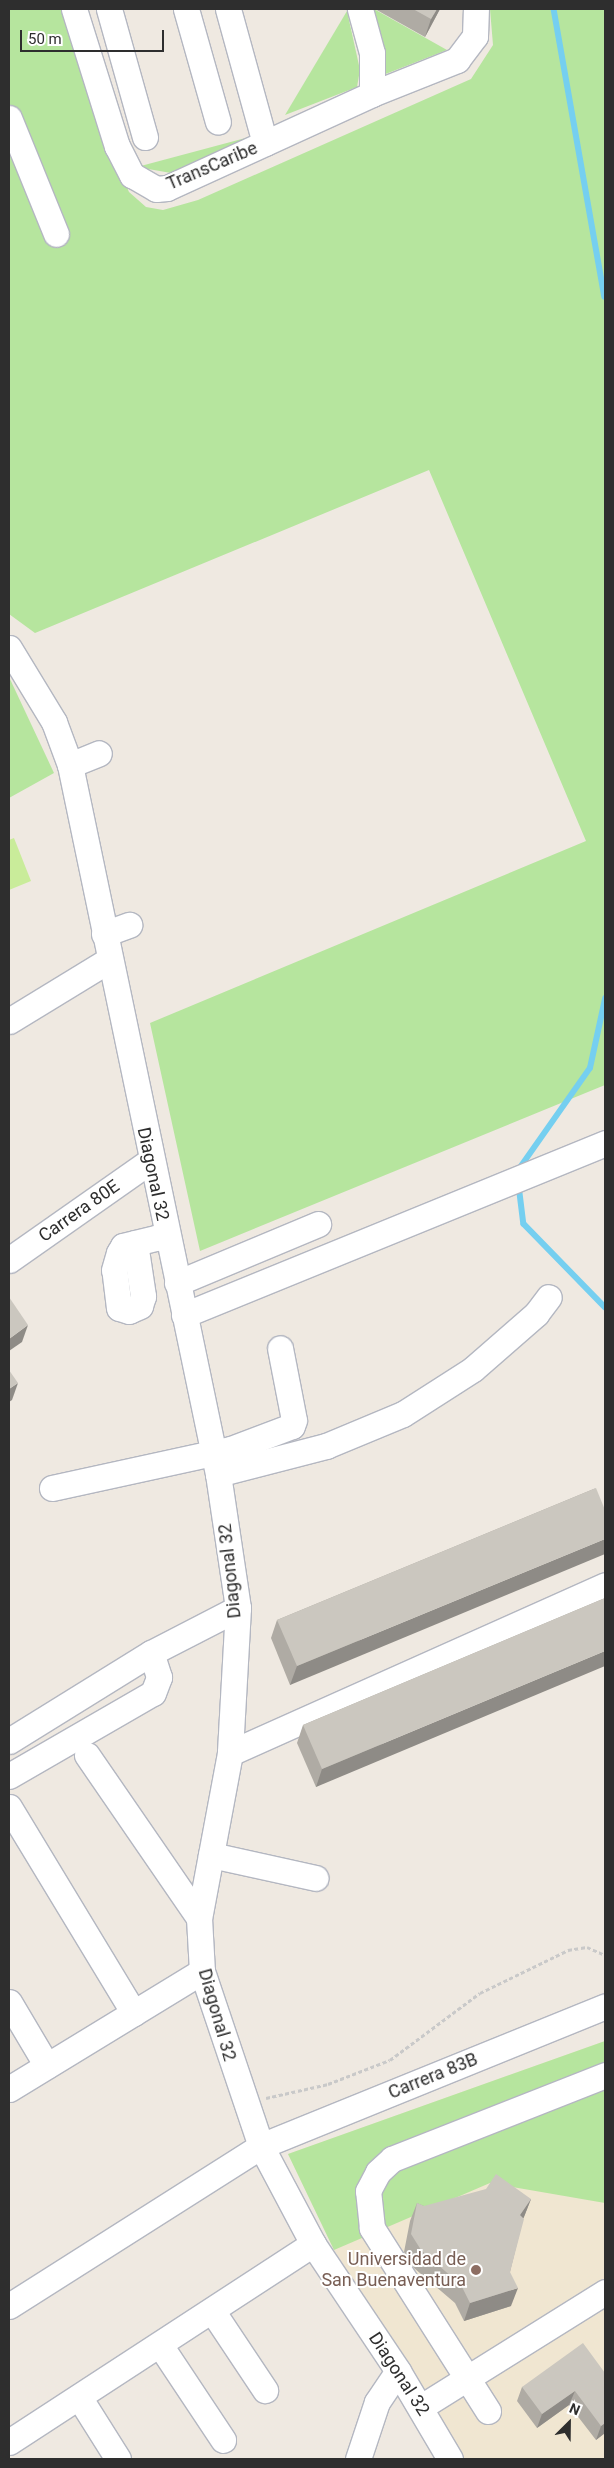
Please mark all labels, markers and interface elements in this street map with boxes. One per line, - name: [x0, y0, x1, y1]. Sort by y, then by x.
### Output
- scale bar: [22, 20, 166, 52]
- text: 50 m: [28, 30, 62, 48]
- street label: TransCaribe: [163, 137, 261, 195]
- street label: Diagonal 32: [133, 1125, 173, 1223]
- street label: Carrera 80E: [34, 1175, 124, 1247]
- street label: Diagonal 32: [214, 1523, 246, 1619]
- street label: Diagonal 32: [194, 1966, 240, 2064]
- street label: Carrera 83B: [385, 2048, 481, 2104]
- place label: Universidad de San Buenaventura: [321, 2249, 466, 2292]
- marker: Universidad de San Buenaventura: [470, 2264, 482, 2276]
- street label: Diagonal 32: [364, 2328, 434, 2420]
- north arrow: [544, 2398, 594, 2448]
- text: N: [567, 2400, 583, 2418]

